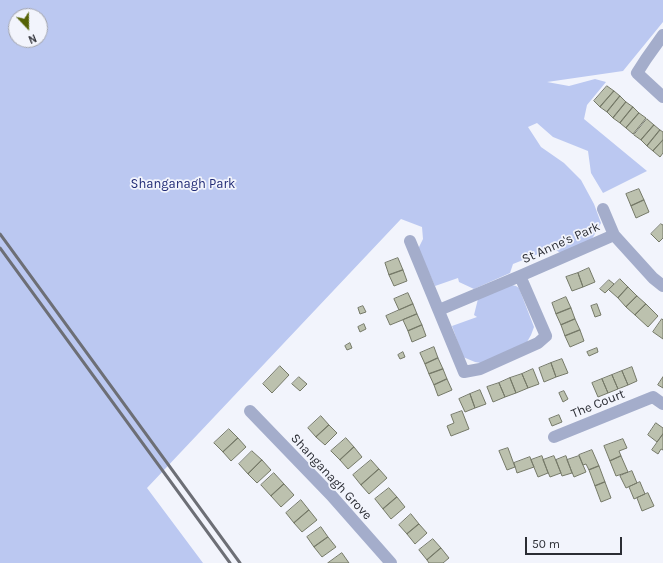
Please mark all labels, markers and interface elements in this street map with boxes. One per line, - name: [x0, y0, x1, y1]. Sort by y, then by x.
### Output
- north arrow: [8, 8, 48, 48]
- text: N: [26, 31, 38, 46]
- park label: Shanganagh Park: [131, 176, 235, 192]
- street label: St Anne's Park: [520, 219, 602, 267]
- street label: The Court: [569, 386, 627, 422]
- street label: Shanganagh Grove: [287, 431, 375, 523]
- scale bar: [527, 529, 624, 555]
- text: 50 m: [532, 537, 560, 551]

